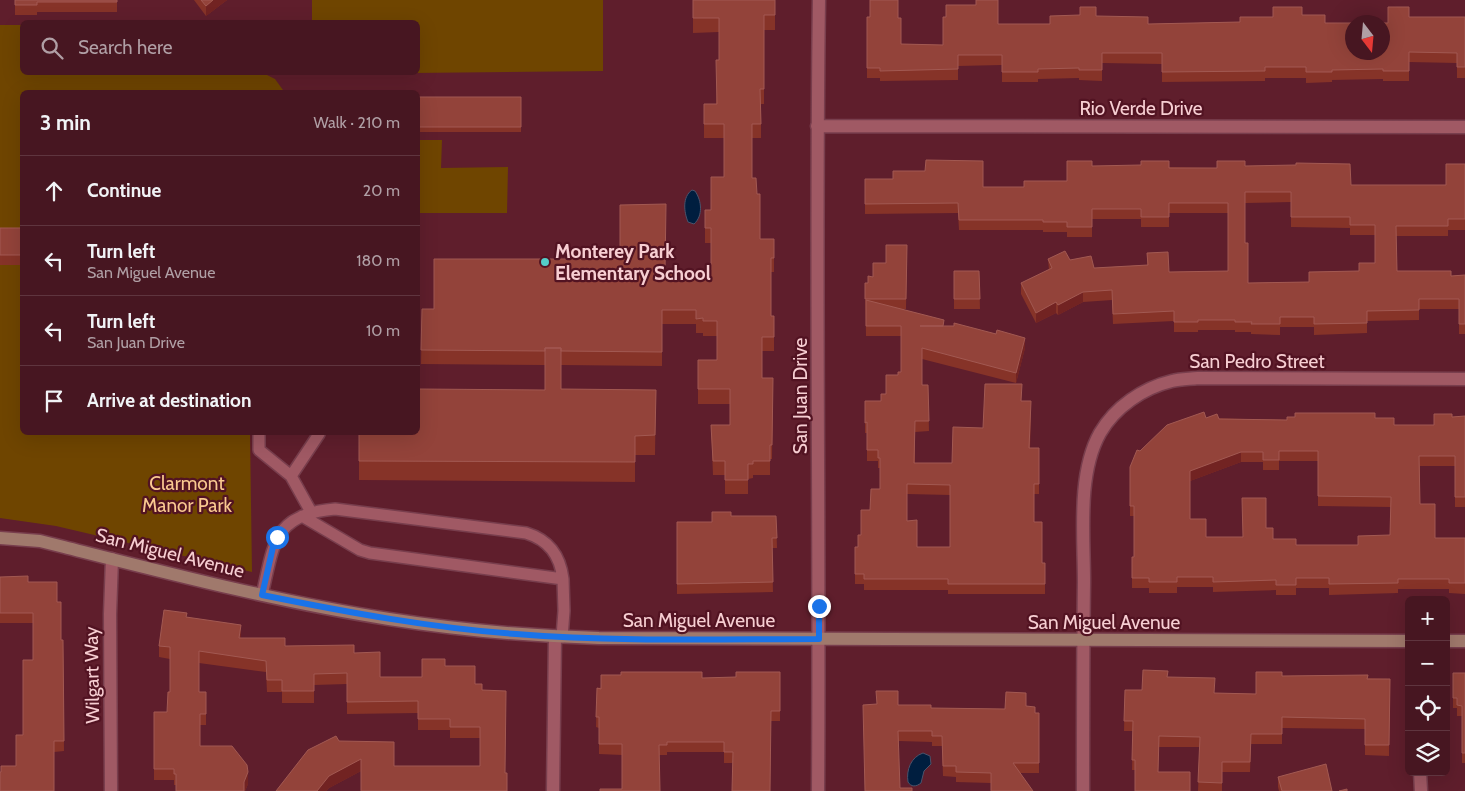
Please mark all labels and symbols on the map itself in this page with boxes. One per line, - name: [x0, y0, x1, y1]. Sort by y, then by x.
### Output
- north arrow: [1345, 15, 1390, 60]
- street label: Rio Verde Drive: [1079, 97, 1203, 120]
- place label: Monterey Park Elementary School: [555, 240, 711, 285]
- marker: Monterey Park Elementary School: [539, 256, 551, 268]
- street label: San Juan Drive: [789, 338, 812, 454]
- street label: San Pedro Street: [1189, 350, 1325, 373]
- park label: Clarmont Manor Park: [142, 472, 232, 517]
- street label: San Miguel Avenue: [93, 523, 247, 583]
- route start: [266, 526, 289, 549]
- route end: [808, 595, 831, 618]
- street label: San Miguel Avenue: [623, 609, 776, 632]
- street label: San Miguel Avenue: [1028, 611, 1181, 634]
- street label: Wilgart Way: [80, 626, 104, 724]

